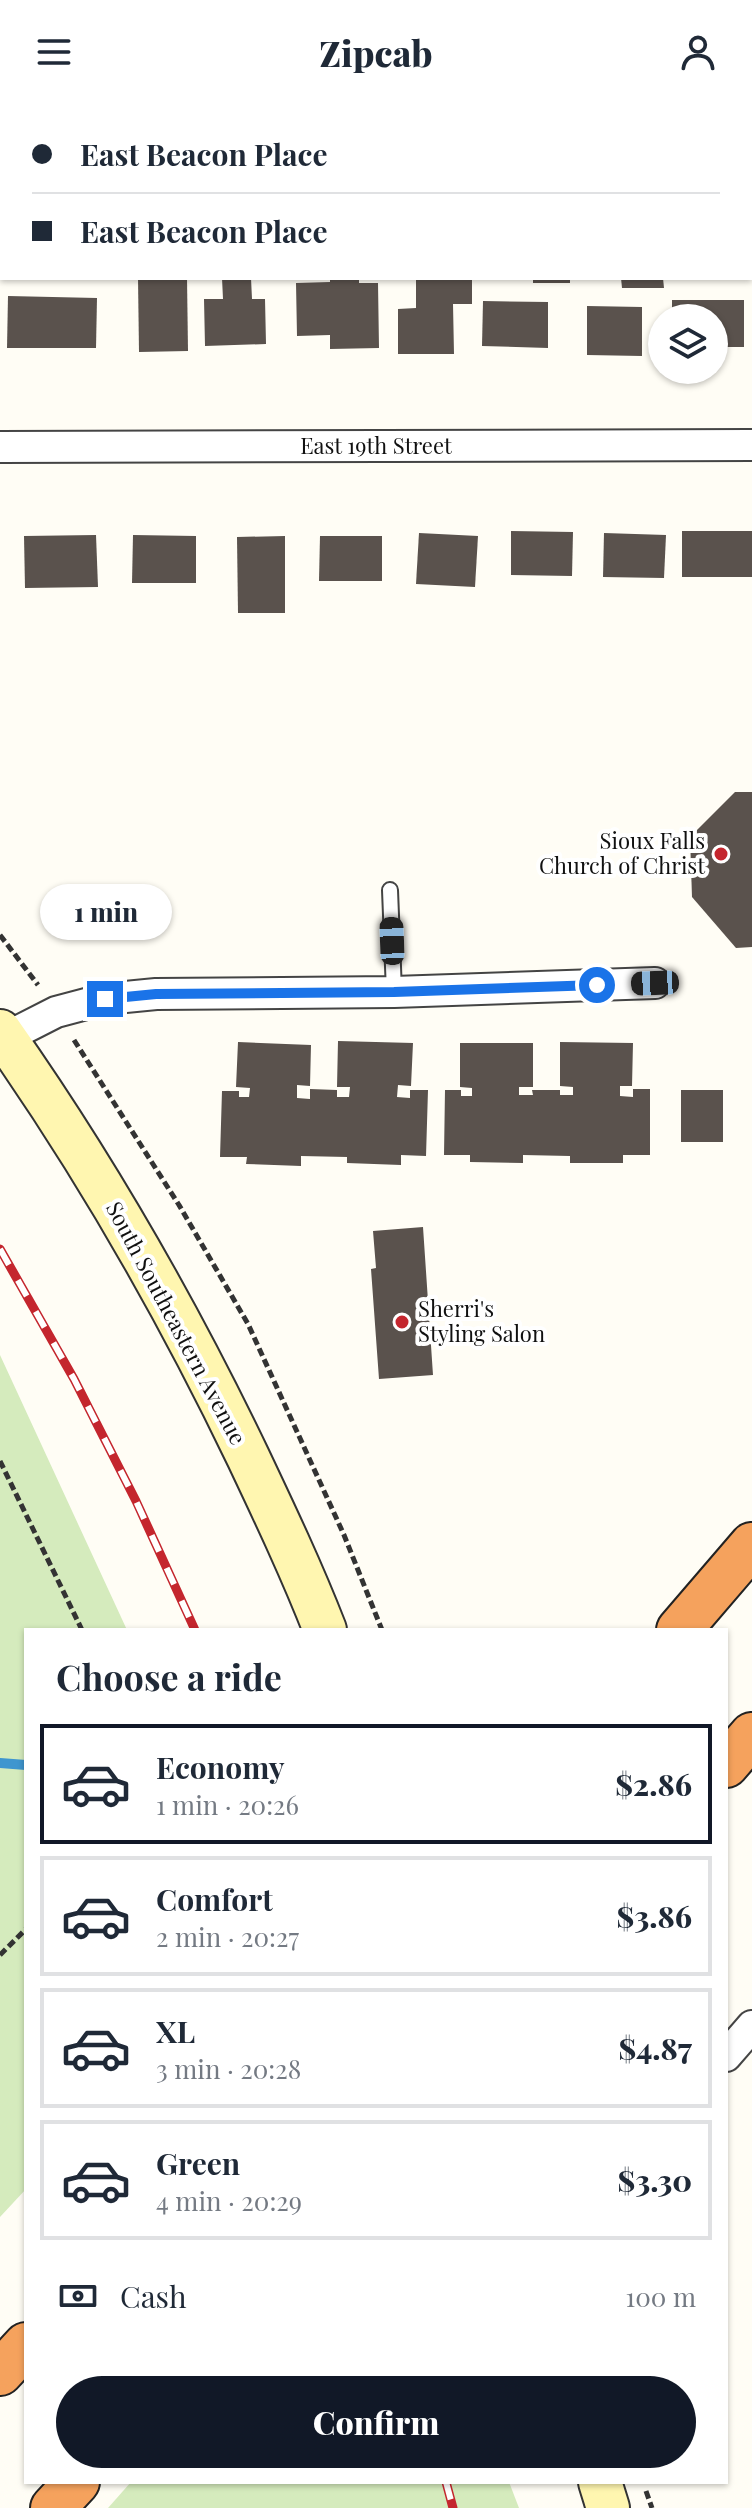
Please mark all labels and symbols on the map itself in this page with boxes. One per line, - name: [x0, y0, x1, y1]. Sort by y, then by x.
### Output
- street label: East 19th Street: [300, 430, 453, 460]
- place label: Sioux Falls Church of Christ: [539, 825, 706, 880]
- marker: Sioux Falls Church of Christ: [712, 845, 730, 863]
- callout: 1 min: [39, 883, 171, 939]
- car: [379, 917, 405, 965]
- route start: [579, 967, 615, 1003]
- car: [631, 970, 679, 996]
- route end: [87, 981, 123, 1017]
- street label: South Southeastern Avenue: [100, 1196, 254, 1449]
- place label: Sherri's Styling Salon: [418, 1293, 545, 1348]
- marker: Sherri's Styling Salon: [393, 1313, 411, 1331]

